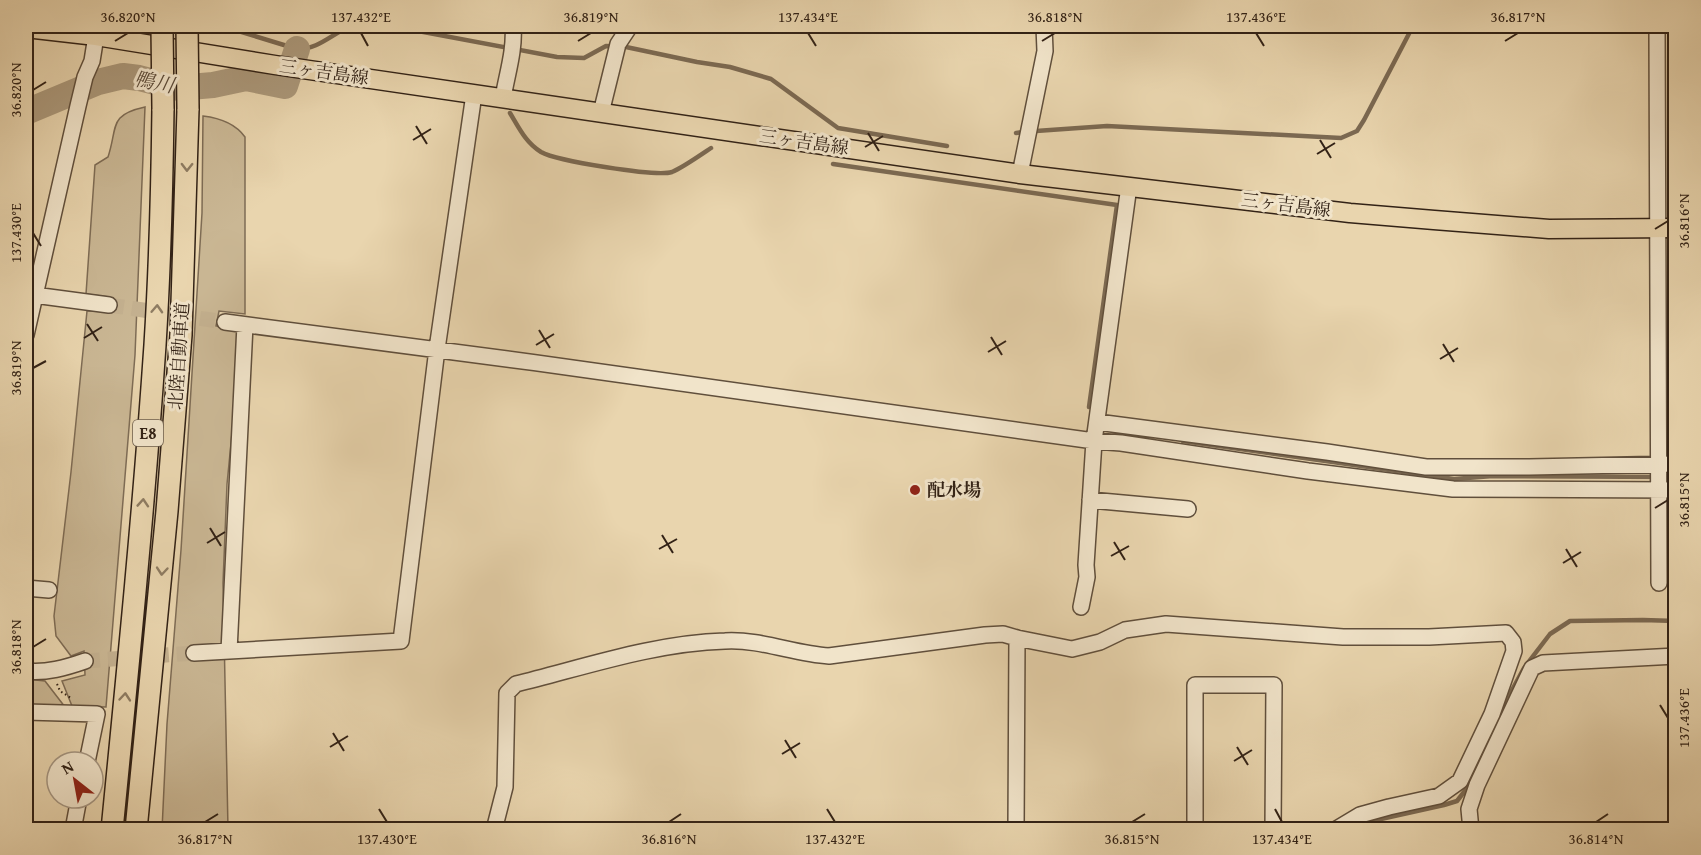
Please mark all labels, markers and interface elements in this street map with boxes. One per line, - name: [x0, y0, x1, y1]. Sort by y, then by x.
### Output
- text: 36.820°N: [101, 6, 156, 27]
- text: 137.432°E: [331, 6, 391, 27]
- text: 36.819°N: [564, 6, 619, 27]
- text: 137.434°E: [778, 6, 838, 27]
- text: 36.818°N: [1028, 6, 1083, 27]
- text: 137.436°E: [1226, 6, 1286, 27]
- text: 36.817°N: [1491, 6, 1546, 27]
- street label: 三ヶ吉島線: [278, 52, 371, 91]
- text: 36.820°N: [5, 62, 26, 117]
- water label: 鴨川: [132, 63, 178, 100]
- street label: 三ヶ吉島線: [758, 122, 851, 161]
- one-way arrow: [181, 162, 193, 171]
- street label: 三ヶ吉島線: [1240, 186, 1332, 223]
- text: 36.816°N: [1673, 193, 1694, 248]
- text: 137.430°E: [5, 203, 26, 263]
- street label: 北陸自動車道: [161, 301, 196, 411]
- one-way arrow: [150, 304, 163, 313]
- text: 36.819°N: [5, 340, 26, 395]
- road number: E8: [133, 420, 163, 446]
- text: 36.815°N: [1673, 472, 1694, 527]
- place label: 配水場: [927, 476, 981, 503]
- marker: 配水場: [908, 483, 922, 497]
- one-way arrow: [136, 499, 149, 508]
- one-way arrow: [156, 567, 169, 576]
- text: 36.818°N: [5, 619, 26, 674]
- text: 137.436°E: [1673, 688, 1694, 748]
- one-way arrow: [118, 693, 131, 702]
- north arrow: [45, 750, 105, 810]
- text: N: [57, 754, 78, 780]
- text: 36.817°N: [178, 828, 233, 849]
- text: 137.430°E: [357, 828, 417, 849]
- text: 36.816°N: [642, 828, 697, 849]
- text: 137.432°E: [805, 828, 865, 849]
- text: 36.815°N: [1105, 828, 1160, 849]
- text: 137.434°E: [1252, 828, 1312, 849]
- text: 36.814°N: [1569, 828, 1624, 849]

